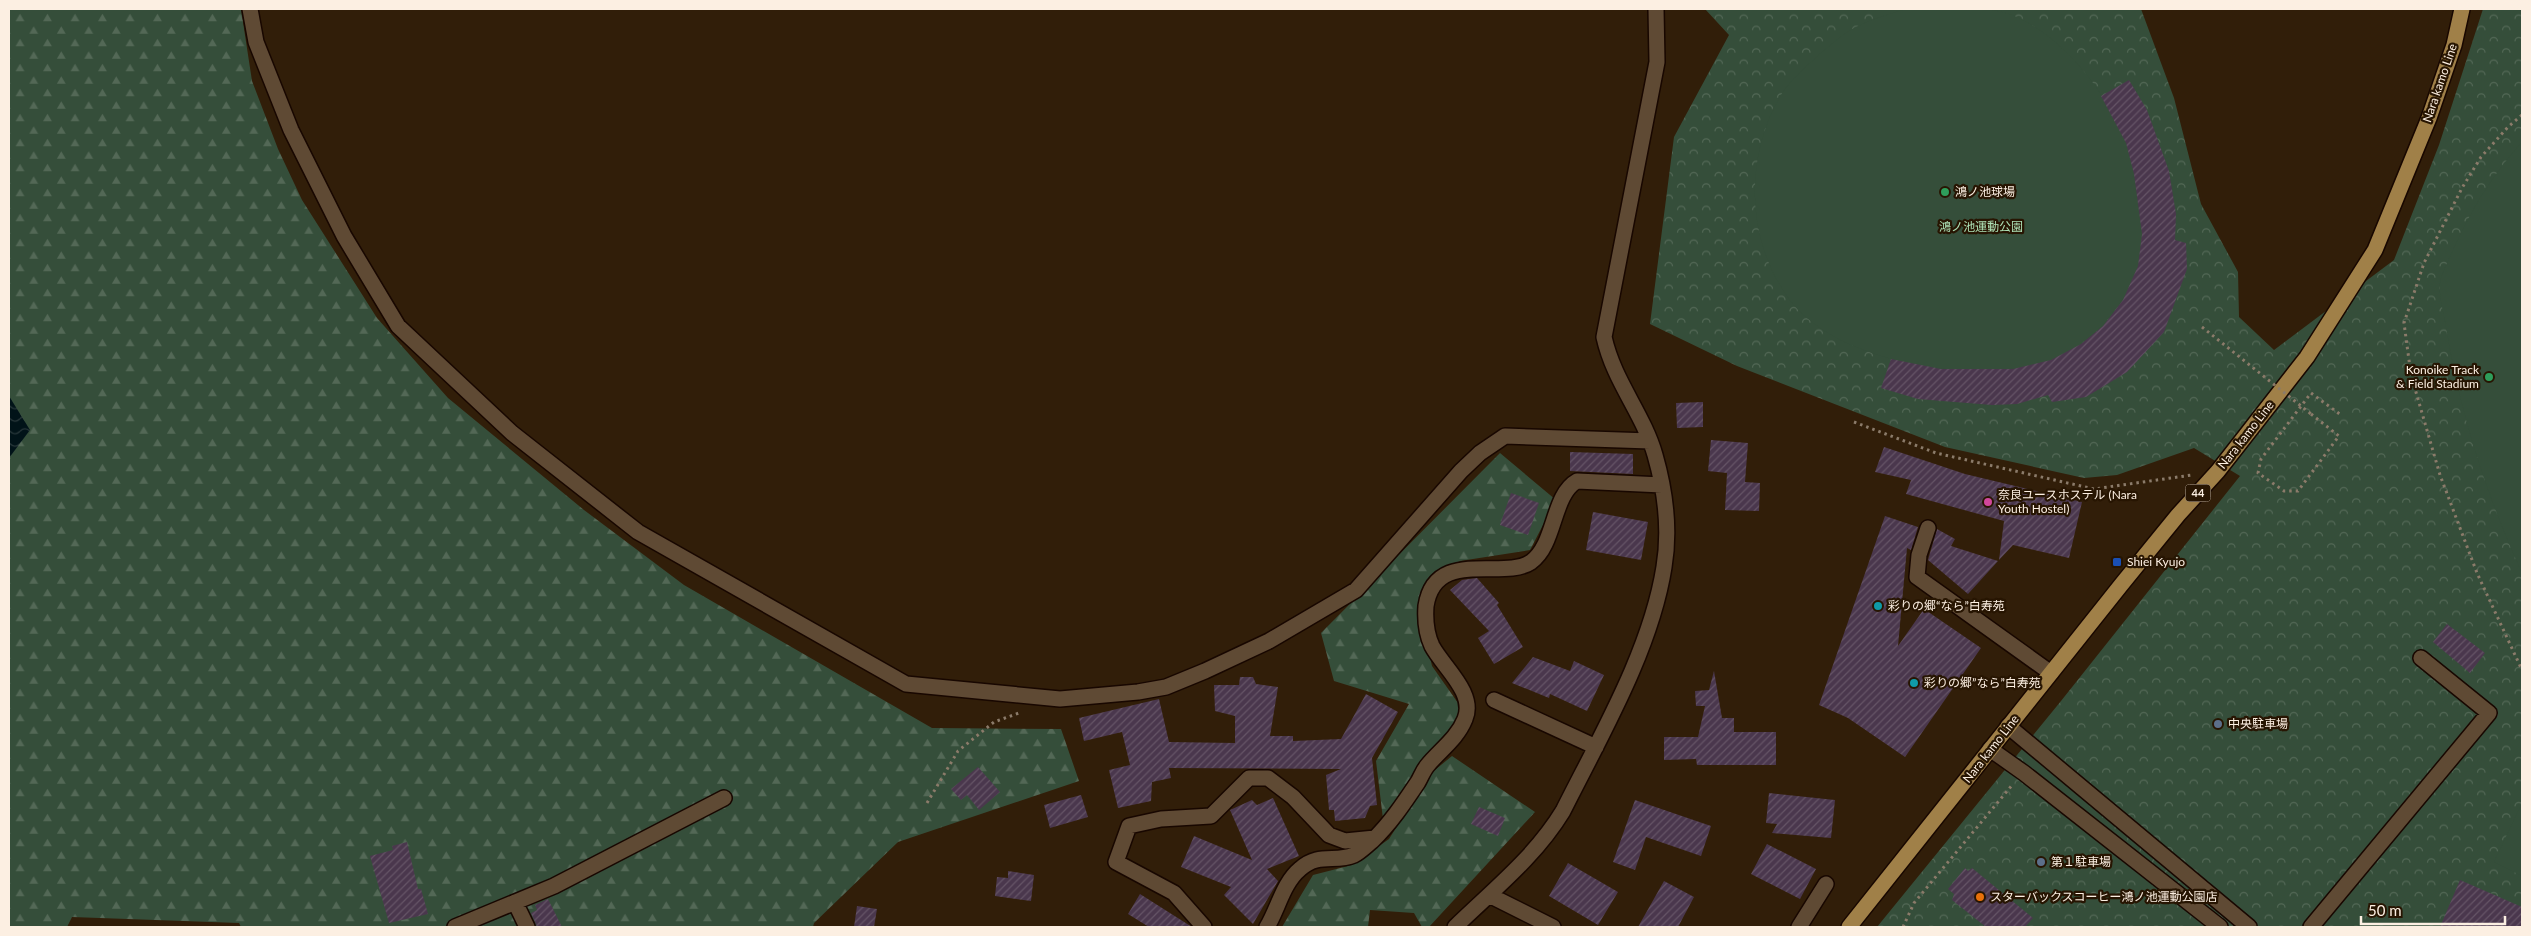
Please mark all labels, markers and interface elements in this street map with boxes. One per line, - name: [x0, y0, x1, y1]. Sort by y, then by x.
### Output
- street label: Nara kamo Line: [2419, 42, 2460, 124]
- place label: 鴻ノ池球場: [1955, 184, 2015, 199]
- marker: 鴻ノ池球場: [1939, 186, 1951, 198]
- park label: 鴻ノ池運動公園: [1939, 219, 2023, 234]
- place label: Konoike Track & Field Stadium: [2396, 362, 2480, 391]
- marker: Konoike Track & Field Stadium: [2483, 371, 2495, 383]
- street label: Nara kamo Line: [2214, 398, 2277, 472]
- road number: 44: [2186, 484, 2210, 502]
- place label: 奈良ユースホステル (Nara Youth Hostel): [1998, 487, 2137, 516]
- marker: 奈良ユースホステル (Nara Youth Hostel): [1982, 496, 1994, 508]
- place label: Shiei Kyujo: [2127, 554, 2185, 569]
- marker: Shiei Kyujo: [2111, 556, 2123, 568]
- place label: 彩りの郷“なら”白寿苑: [1888, 598, 2005, 613]
- marker: 彩りの郷“なら”白寿苑: [1872, 600, 1884, 612]
- place label: 彩りの郷”なら”白寿苑: [1924, 675, 2041, 690]
- marker: 彩りの郷”なら”白寿苑: [1908, 677, 1920, 689]
- street label: Nara kamo Line: [1959, 712, 2022, 786]
- place label: 中央駐車場: [2228, 716, 2288, 731]
- marker: 中央駐車場: [2212, 718, 2224, 730]
- place label: 第１駐車場: [2051, 854, 2111, 869]
- marker: 第１駐車場: [2035, 856, 2047, 868]
- place label: スターバックスコーヒー鴻ノ池運動公園店: [1990, 889, 2218, 904]
- marker: スターバックスコーヒー鴻ノ池運動公園店: [1974, 891, 1986, 903]
- scale bar: [2361, 894, 2505, 926]
- text: 50 m: [2368, 901, 2402, 919]

